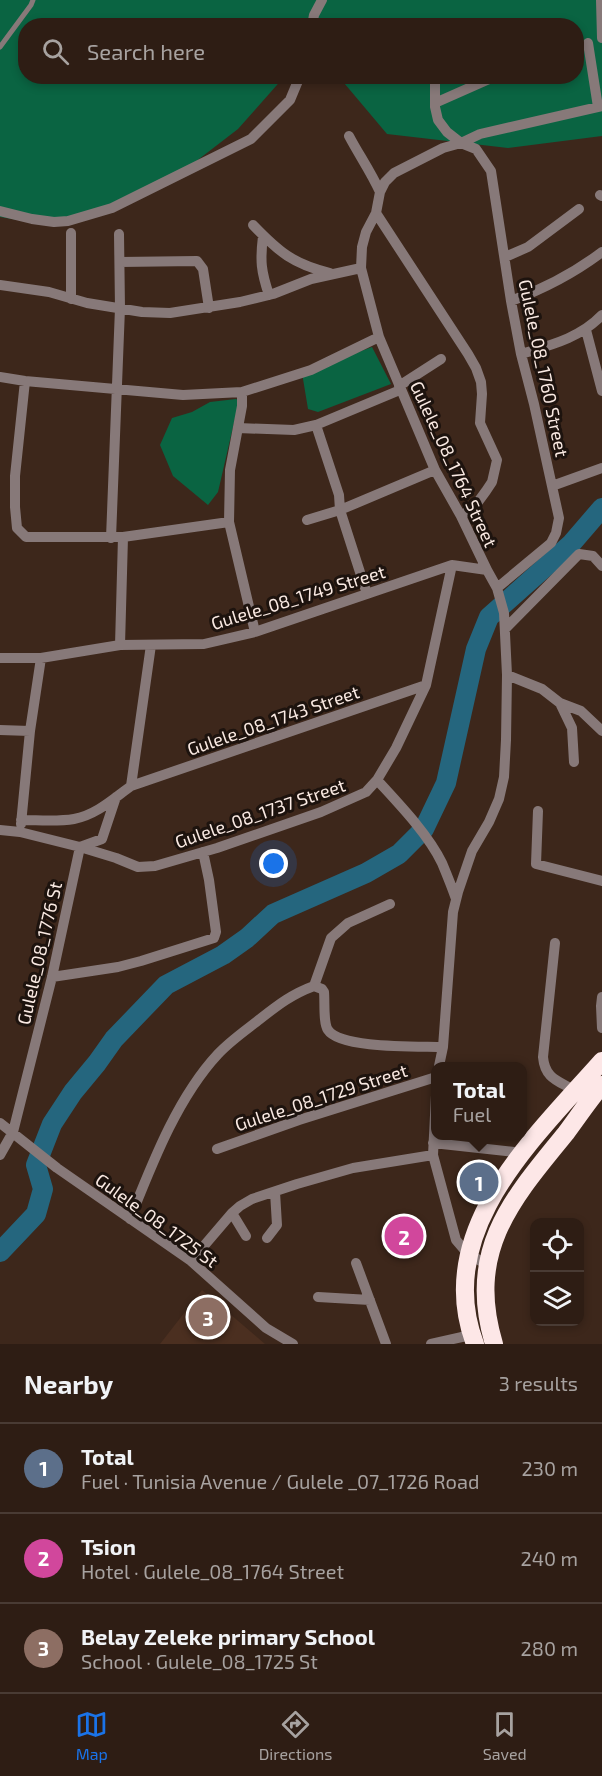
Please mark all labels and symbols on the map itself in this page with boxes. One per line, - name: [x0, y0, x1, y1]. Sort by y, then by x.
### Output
- street label: Gulele_08_1760 Street: [514, 277, 574, 459]
- street label: Gulele_08_1764 Street: [406, 377, 502, 551]
- street label: Gulele_08_1749 Street: [208, 560, 388, 634]
- street label: Gulele_08_1743 Street: [184, 680, 362, 760]
- street label: Gulele_08_1737 Street: [172, 773, 348, 853]
- your location: [259, 849, 288, 878]
- street label: Gulele_08_1776 St: [12, 879, 66, 1027]
- street label: Gulele_08_1729 Street: [232, 1059, 410, 1135]
- pin: 1: [460, 1160, 498, 1204]
- street label: Gulele_08_1725 St: [91, 1168, 223, 1272]
- pin: 2: [384, 1214, 424, 1258]
- pin: 3: [188, 1294, 228, 1340]

